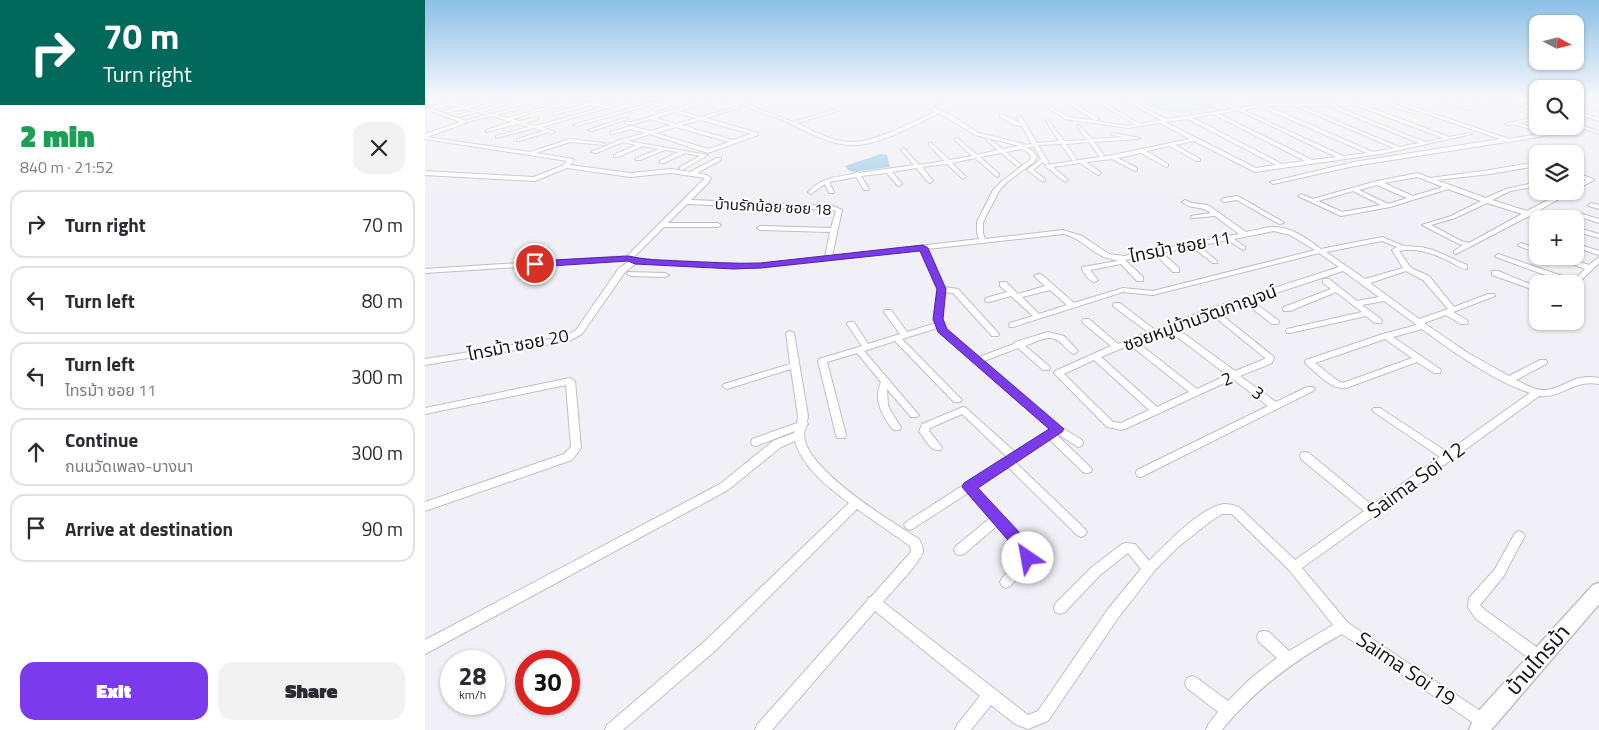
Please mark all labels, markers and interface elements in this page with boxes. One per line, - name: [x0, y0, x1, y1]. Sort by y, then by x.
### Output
- text: 70 m: [103, 9, 179, 63]
- north arrow: [1529, 15, 1584, 70]
- map controls: [1529, 15, 1584, 330]
- icon: right: [20, 20, 85, 85]
- text: Turn right: [103, 57, 192, 91]
- button: search: [1529, 80, 1584, 135]
- text: 2 min: [20, 113, 95, 159]
- button: close: [353, 122, 405, 174]
- button: layers: [1529, 145, 1584, 200]
- text: 840 m · 21:52: [20, 155, 114, 179]
- street label: บ้านรักน้อย ซอย 18: [714, 192, 832, 221]
- icon: right: [22, 210, 50, 238]
- text: Turn right: [65, 210, 146, 239]
- text: 70 m: [362, 210, 403, 239]
- button: +: [1529, 210, 1584, 265]
- street label: ไทรม้า ซอย 11: [1126, 223, 1233, 270]
- pin: [514, 243, 556, 285]
- icon: arrive: [521, 250, 549, 278]
- button: −: [1529, 275, 1584, 330]
- street label: ซอยหมู่บ้านวัฒกาญจน์: [1119, 277, 1281, 358]
- icon: left: [22, 286, 50, 314]
- text: Turn left: [65, 286, 135, 315]
- text: 80 m: [362, 286, 403, 315]
- street label: ไทรม้า ซอย 20: [464, 321, 571, 368]
- text: Turn left: [65, 349, 135, 378]
- icon: left: [22, 362, 50, 390]
- text: 300 m: [351, 362, 403, 391]
- street label: 2: [1217, 364, 1237, 393]
- text: ไทรม้า ซอย 11: [65, 378, 156, 402]
- street label: 3: [1246, 379, 1270, 406]
- text: Continue: [65, 425, 138, 454]
- street label: Saima Soi 12: [1360, 433, 1471, 526]
- icon: ahead: [22, 438, 50, 466]
- text: 300 m: [351, 438, 403, 467]
- text: ถนนวัดเพลง-บางนา: [65, 454, 193, 478]
- icon: arrive: [22, 514, 50, 542]
- text: Arrive at destination: [65, 514, 233, 543]
- text: 90 m: [362, 514, 403, 543]
- position arrow: [1001, 531, 1053, 583]
- street label: บ้านไทรม้า: [1497, 617, 1577, 702]
- street label: Saima Soi 19: [1350, 623, 1463, 713]
- speed limit sign: 30: [515, 650, 580, 715]
- text: 28: [458, 657, 487, 695]
- button: Exit: [20, 662, 208, 720]
- button: Share: [218, 662, 405, 720]
- text: km/h: [459, 685, 486, 704]

